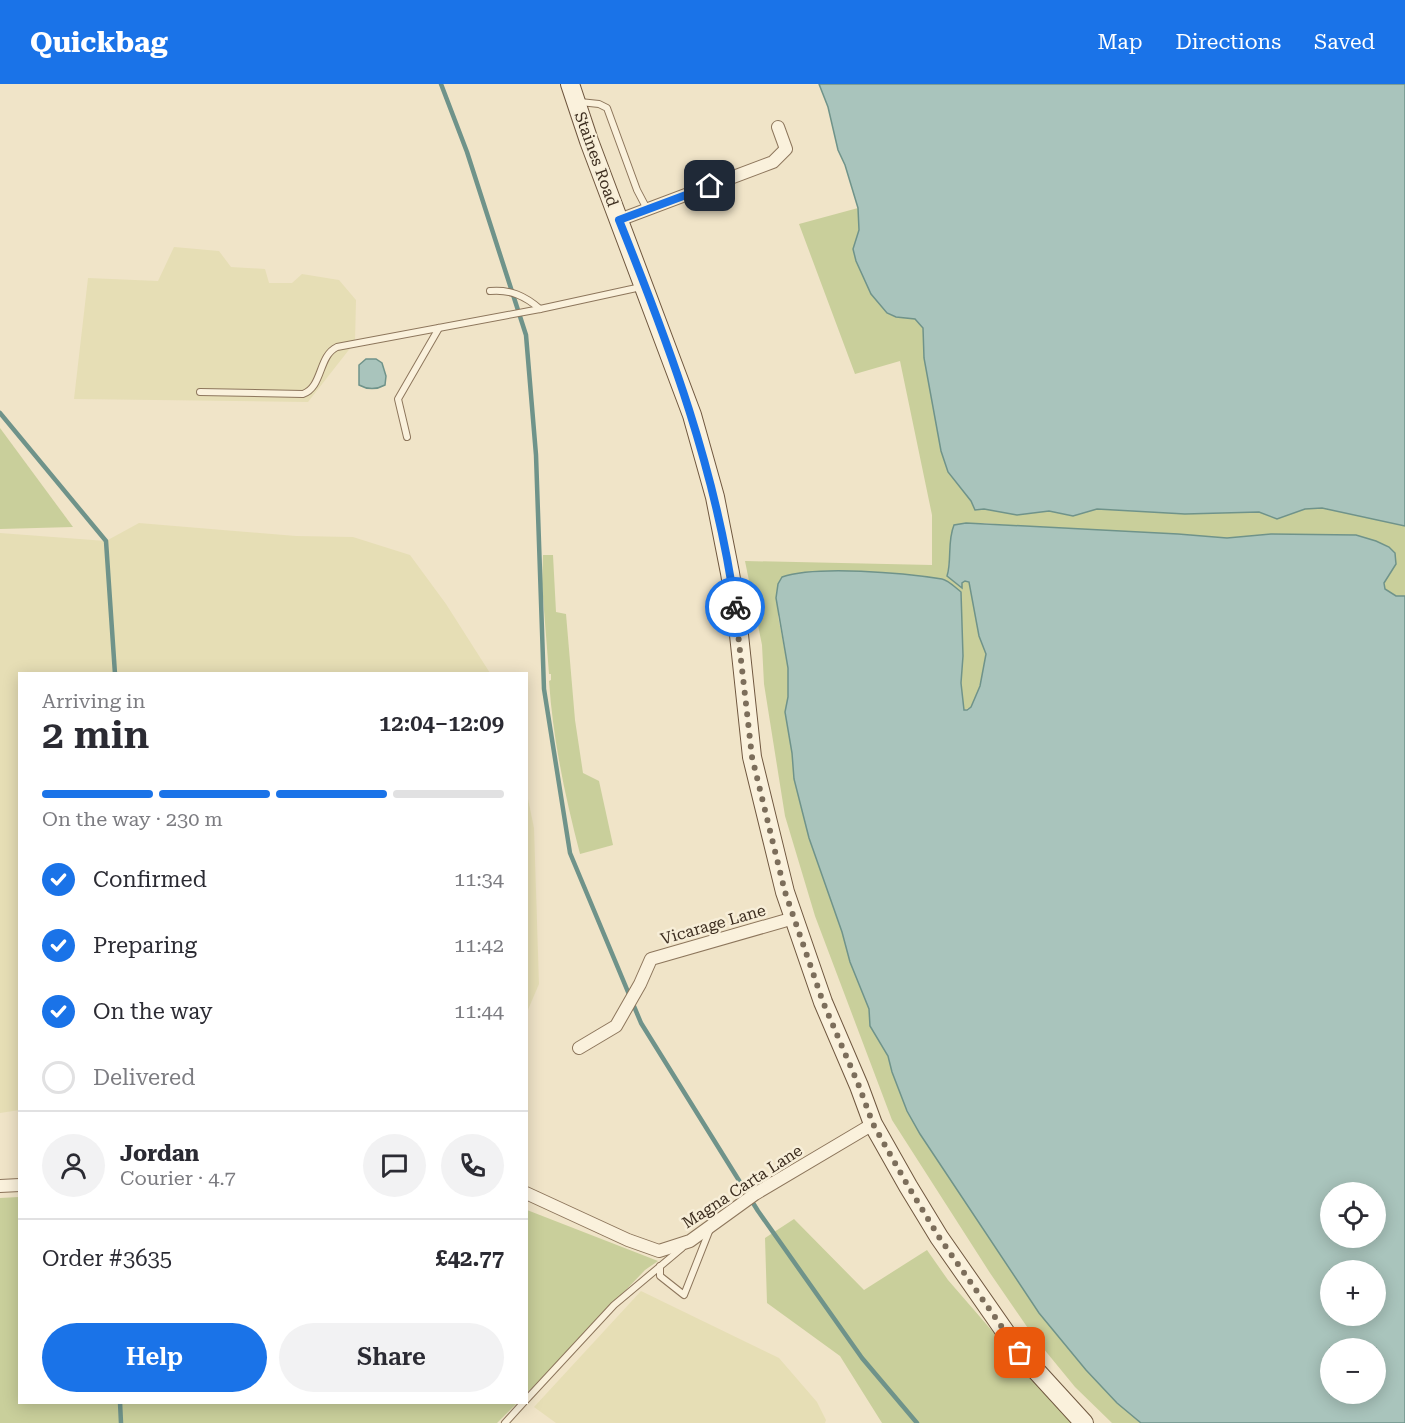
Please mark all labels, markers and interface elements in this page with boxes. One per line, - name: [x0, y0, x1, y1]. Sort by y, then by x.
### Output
- text: Quickbag: [30, 26, 168, 59]
- text: Map: [1098, 30, 1142, 54]
- text: Directions: [1175, 30, 1281, 54]
- text: Saved: [1314, 30, 1375, 54]
- street label: Staines Road: [571, 109, 622, 209]
- pin: [684, 160, 735, 211]
- icon: home: [693, 169, 726, 202]
- courier: [705, 577, 765, 637]
- icon: bike: [719, 591, 752, 624]
- text: Arriving in: [42, 689, 145, 713]
- text: 12:04–12:09: [379, 711, 504, 736]
- text: 2 min: [42, 712, 149, 758]
- text: On the way · 230 m: [42, 807, 223, 831]
- icon: check: [42, 863, 75, 896]
- text: Confirmed: [93, 867, 207, 892]
- text: 11:34: [454, 867, 504, 891]
- street label: Vicarage Lane: [658, 900, 768, 949]
- icon: check: [42, 929, 75, 962]
- text: Preparing: [93, 933, 197, 958]
- text: 11:42: [454, 933, 504, 957]
- icon: check: [42, 995, 75, 1028]
- text: On the way: [93, 999, 213, 1024]
- text: 11:44: [454, 999, 504, 1023]
- text: Delivered: [93, 1065, 195, 1090]
- button: person: [42, 1134, 105, 1197]
- button: chat: [363, 1134, 426, 1197]
- button: phone: [441, 1134, 504, 1197]
- street label: Magna Carta Lane: [679, 1140, 806, 1232]
- text: Jordan: [120, 1141, 199, 1166]
- text: Courier · 4.7: [120, 1166, 236, 1190]
- map controls: [1320, 1182, 1386, 1404]
- button: locate: [1320, 1182, 1386, 1248]
- text: Order #3635: [42, 1246, 172, 1271]
- text: £42.77: [435, 1246, 504, 1271]
- button: +: [1320, 1260, 1386, 1326]
- button: Help: [42, 1323, 267, 1392]
- button: Share: [279, 1323, 504, 1392]
- pin: [994, 1327, 1045, 1378]
- icon: bag: [1003, 1336, 1036, 1369]
- button: −: [1320, 1338, 1386, 1404]

